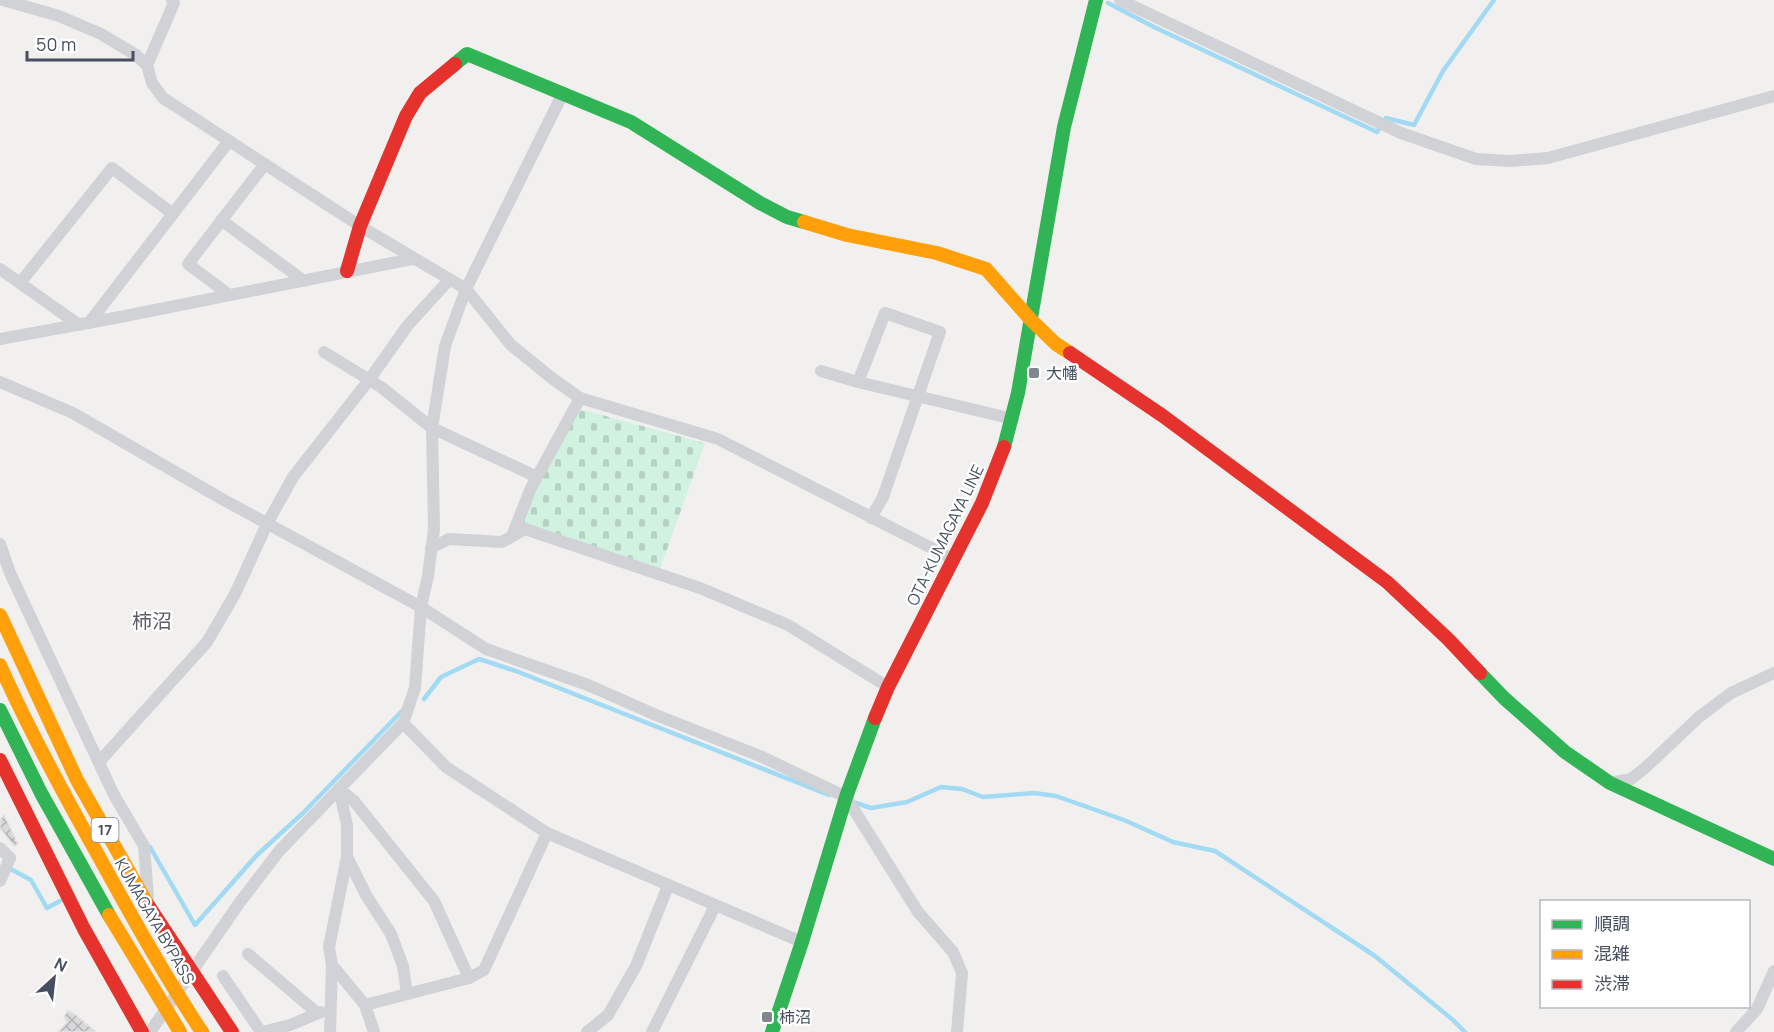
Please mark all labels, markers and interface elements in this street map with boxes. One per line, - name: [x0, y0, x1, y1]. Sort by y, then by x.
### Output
- scale bar: [27, 24, 134, 62]
- text: 50 m: [36, 32, 76, 56]
- place label: 大幡: [1046, 362, 1078, 384]
- marker: 大幡: [1027, 366, 1041, 380]
- street label: OTA-KUMAGAYA LINE: [901, 461, 989, 609]
- district label: 柿沼: [132, 607, 172, 634]
- road number: 17: [92, 818, 118, 842]
- street label: KUMAGAYA BYPASS: [110, 854, 200, 988]
- legend: [1540, 900, 1750, 1008]
- text: 順調: [1594, 911, 1630, 935]
- text: 混雑: [1594, 941, 1630, 965]
- north arrow: [24, 948, 84, 1008]
- text: N: [51, 952, 71, 977]
- text: 渋滞: [1594, 971, 1630, 995]
- place label: 柿沼: [779, 1006, 811, 1028]
- marker: 柿沼: [760, 1010, 774, 1024]

